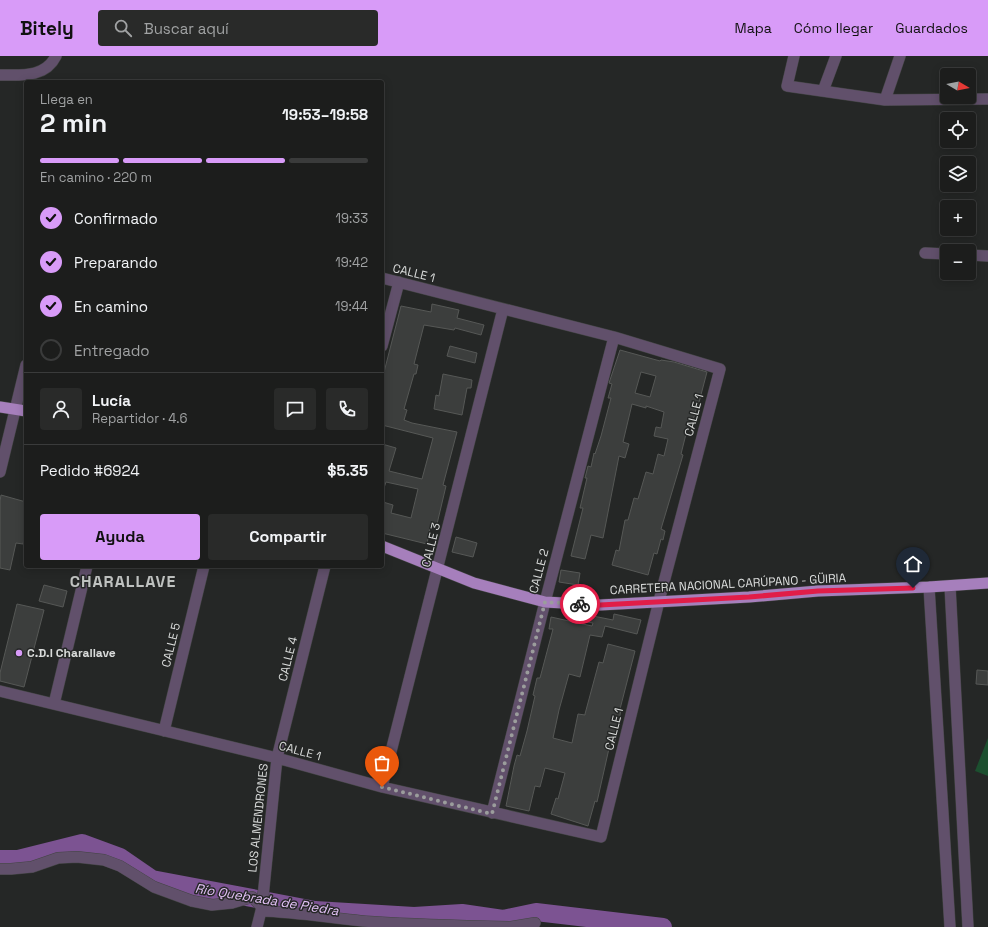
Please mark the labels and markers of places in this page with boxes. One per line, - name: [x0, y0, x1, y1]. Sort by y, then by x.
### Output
- pin: [896, 547, 930, 588]
- place label: C.D.I Charallave: [27, 645, 116, 661]
- marker: C.D.I Charallave: [14, 648, 24, 658]
- pin: [365, 746, 399, 787]

